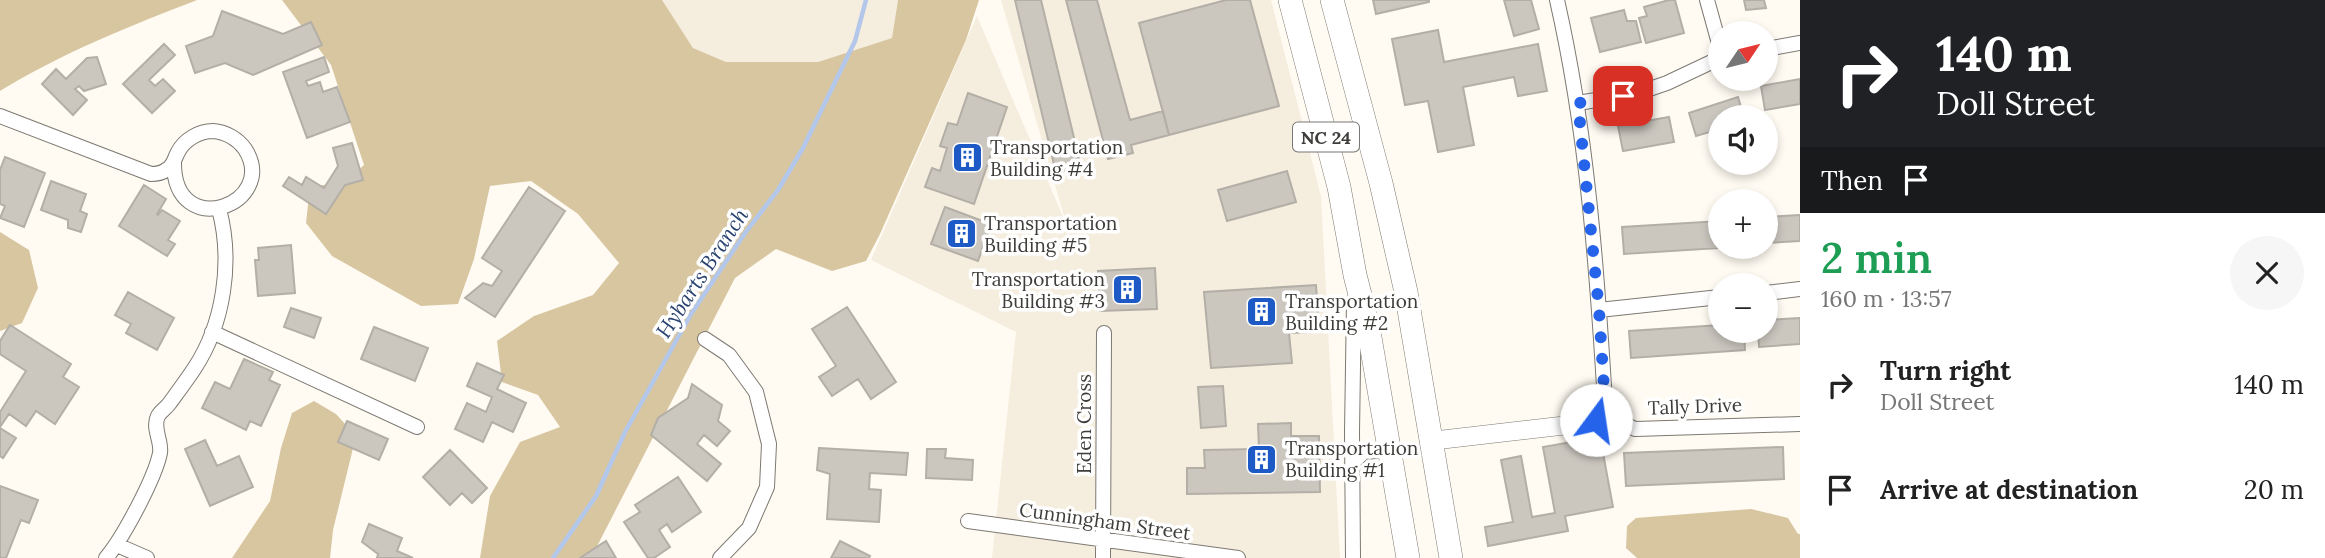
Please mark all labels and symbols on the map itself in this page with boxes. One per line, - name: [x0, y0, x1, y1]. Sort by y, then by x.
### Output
- north arrow: [1708, 21, 1778, 91]
- pin: [1593, 66, 1653, 126]
- road number: NC 24: [1293, 122, 1359, 152]
- place label: Transportation Building #4: [990, 135, 1123, 181]
- building icon: Transportation Building #4: [950, 141, 984, 175]
- water label: Hybarts Branch: [650, 203, 754, 343]
- place label: Transportation Building #5: [984, 211, 1117, 257]
- building icon: Transportation Building #5: [944, 217, 978, 251]
- place label: Transportation Building #3: [972, 267, 1105, 313]
- building icon: Transportation Building #3: [1111, 273, 1145, 307]
- place label: Transportation Building #2: [1285, 289, 1418, 335]
- building icon: Transportation Building #2: [1245, 295, 1279, 329]
- street label: Eden Cross: [1072, 374, 1096, 474]
- position arrow: [1559, 383, 1633, 457]
- street label: Tally Drive: [1647, 392, 1743, 420]
- place label: Transportation Building #1: [1285, 436, 1418, 482]
- building icon: Transportation Building #1: [1245, 442, 1279, 476]
- street label: Cunningham Street: [1018, 497, 1193, 545]

